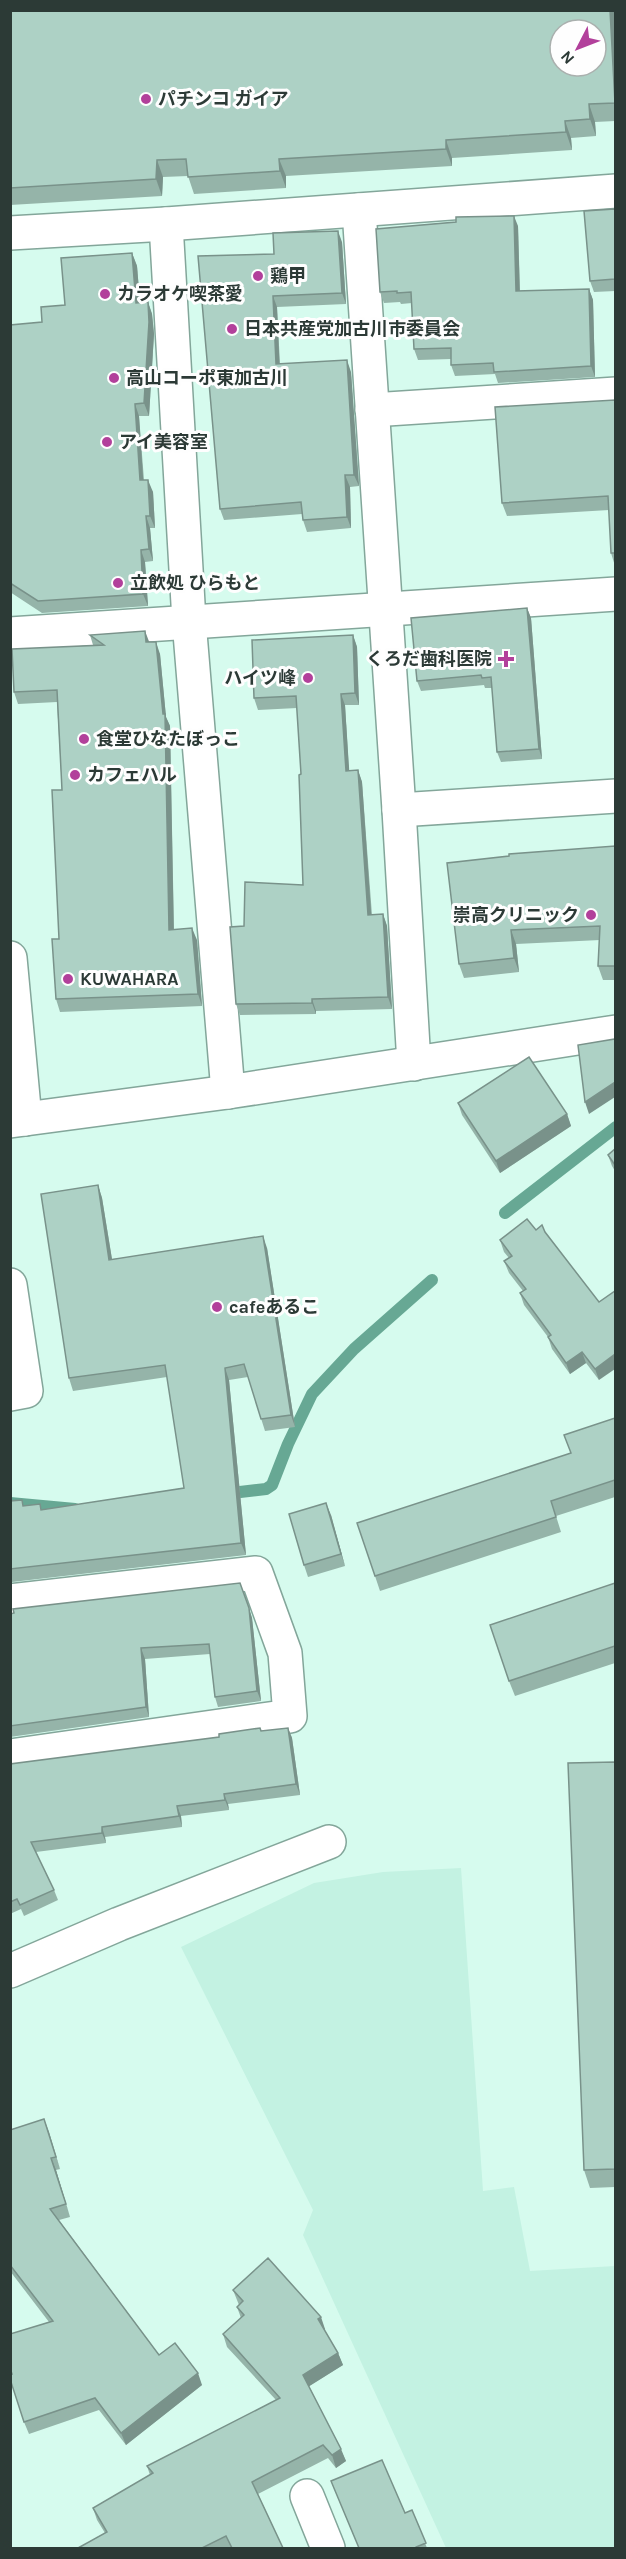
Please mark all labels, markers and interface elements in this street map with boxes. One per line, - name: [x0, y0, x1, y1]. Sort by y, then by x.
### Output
- north arrow: [548, 18, 608, 78]
- text: N: [556, 47, 578, 68]
- place label: パチンコ ガイア: [158, 88, 289, 110]
- marker: パチンコ ガイア: [139, 92, 153, 106]
- place label: 鶏甲: [270, 265, 306, 287]
- marker: 鶏甲: [251, 269, 265, 283]
- place label: カラオケ喫茶愛: [117, 283, 243, 305]
- marker: カラオケ喫茶愛: [98, 287, 112, 301]
- place label: 日本共産党加古川市委員会: [244, 318, 460, 340]
- marker: 日本共産党加古川市委員会: [225, 322, 239, 336]
- place label: 高山コーポ東加古川: [126, 367, 288, 389]
- marker: 高山コーポ東加古川: [107, 371, 121, 385]
- place label: アイ美容室: [119, 431, 208, 453]
- marker: アイ美容室: [100, 435, 114, 449]
- place label: 立飲処 ひらもと: [130, 572, 260, 594]
- marker: 立飲処 ひらもと: [111, 576, 125, 590]
- place label: くろだ歯科医院: [366, 648, 492, 670]
- marker: くろだ歯科医院: [497, 650, 515, 668]
- place label: ハイツ峰: [224, 667, 296, 689]
- marker: ハイツ峰: [301, 671, 315, 685]
- place label: 食堂ひなたぼっこ: [96, 728, 240, 750]
- marker: 食堂ひなたぼっこ: [77, 732, 91, 746]
- place label: カフェハル: [87, 764, 177, 786]
- marker: カフェハル: [68, 768, 82, 782]
- place label: 崇高クリニック: [453, 904, 579, 926]
- marker: 崇高クリニック: [584, 908, 598, 922]
- place label: KUWAHARA: [80, 968, 179, 990]
- marker: KUWAHARA: [61, 972, 75, 986]
- place label: cafeあるこ: [229, 1296, 319, 1318]
- marker: cafeあるこ: [210, 1300, 224, 1314]

